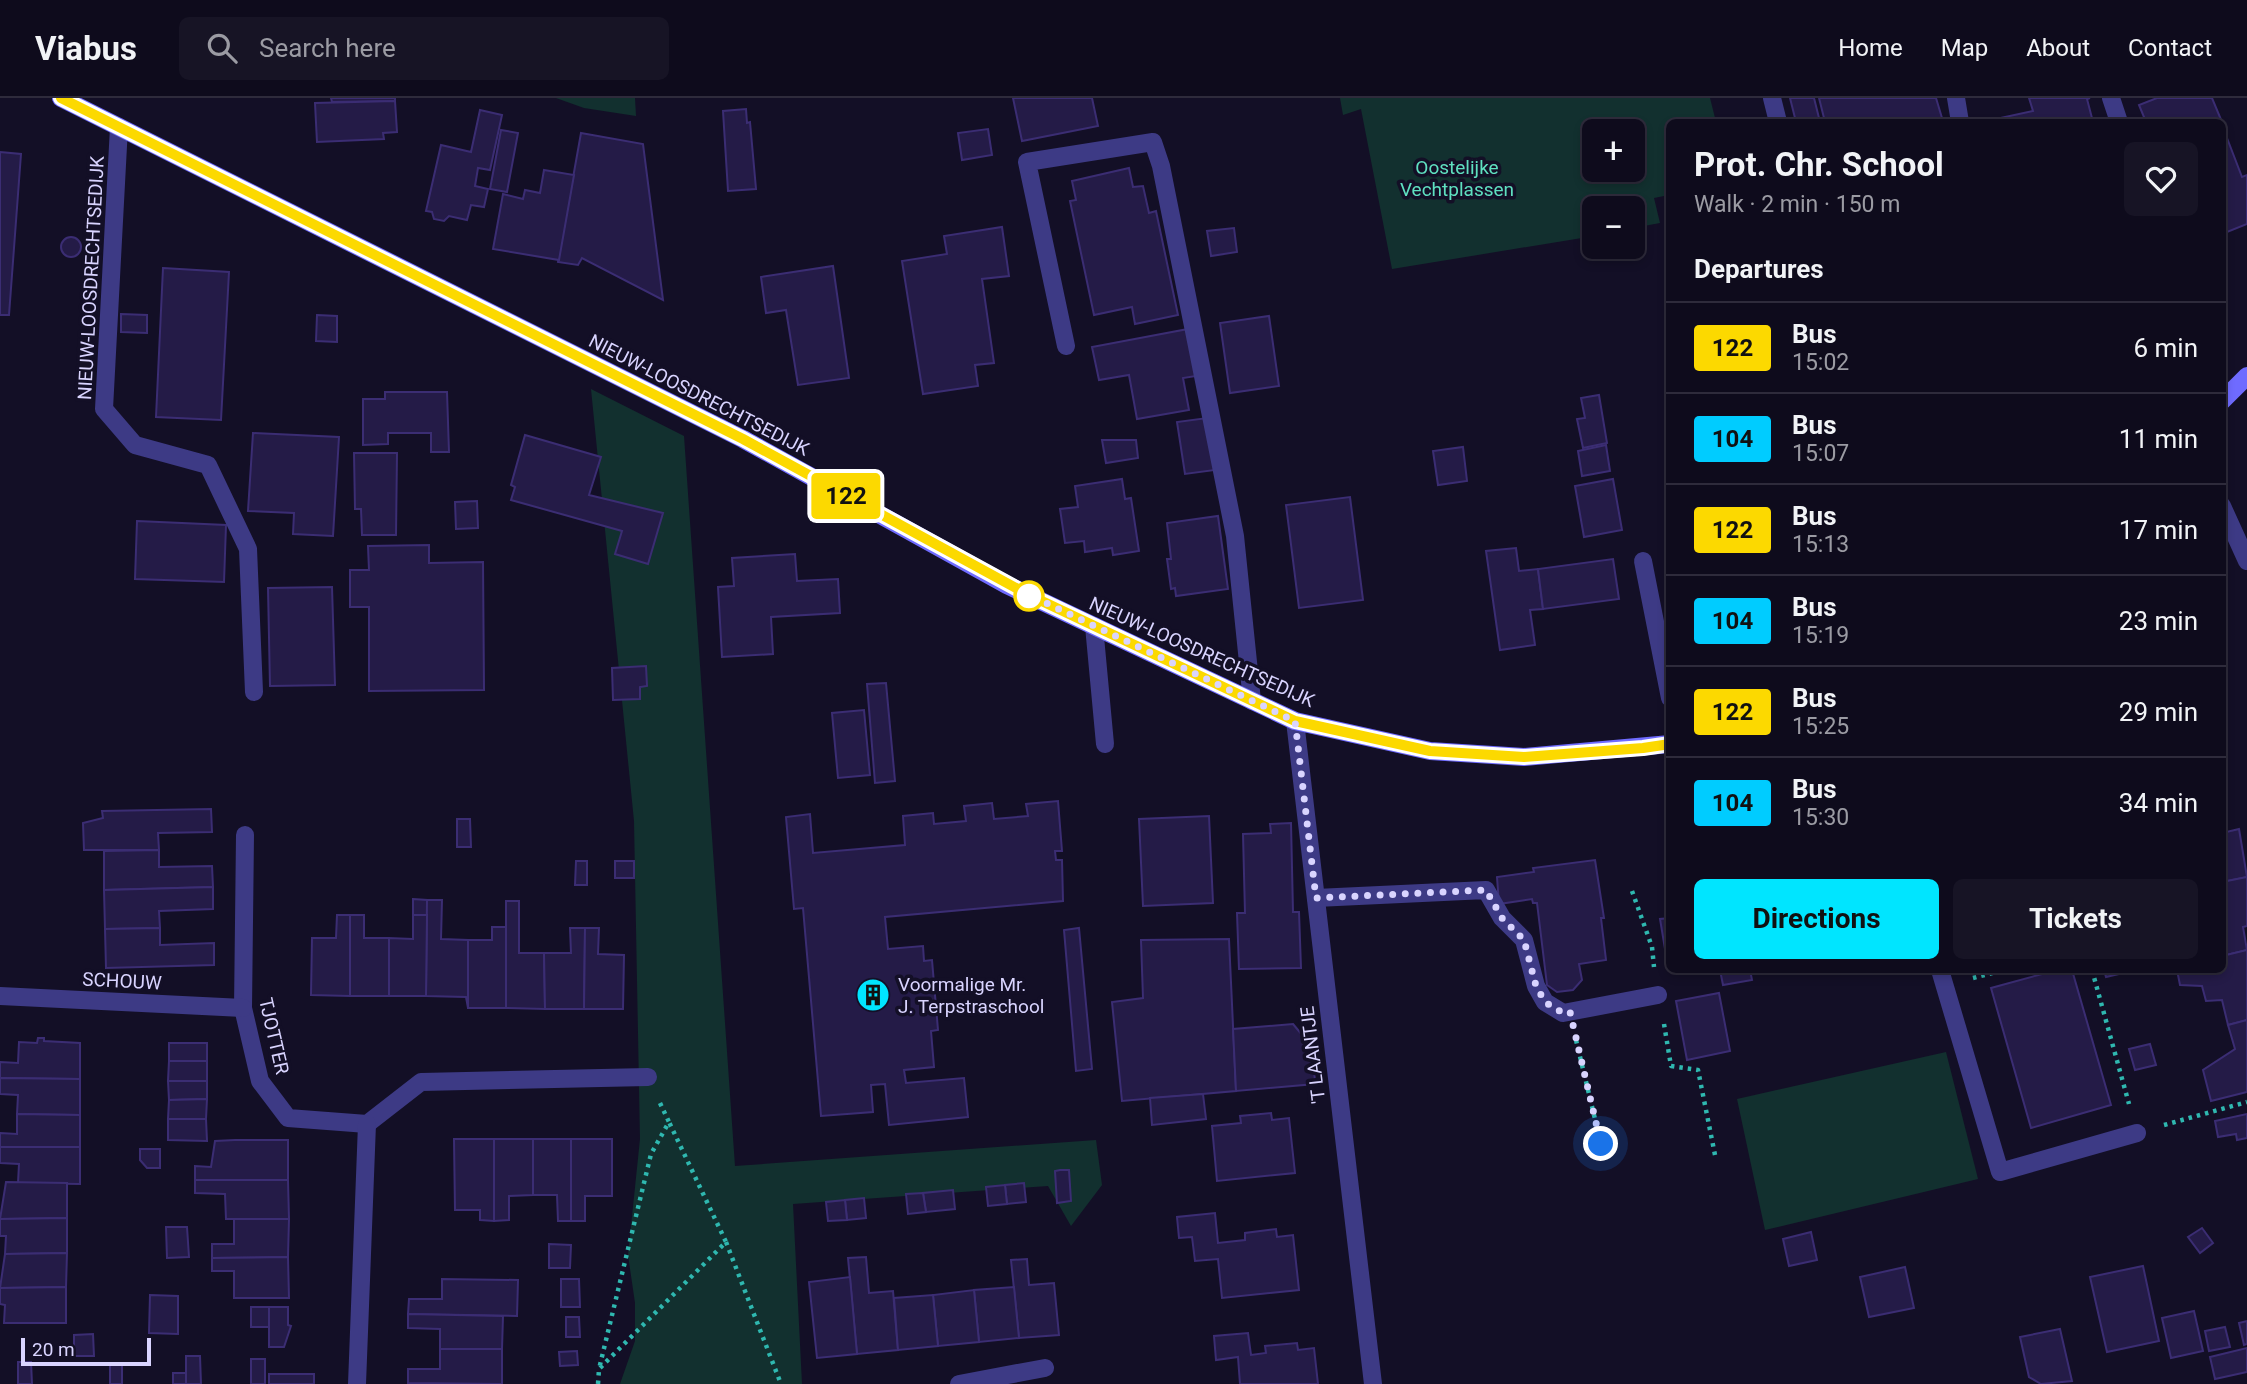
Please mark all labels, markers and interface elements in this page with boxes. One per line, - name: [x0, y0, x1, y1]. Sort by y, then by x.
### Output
- search box: [179, 17, 669, 80]
- text: Viabus: [35, 29, 137, 68]
- icon: search: [203, 29, 241, 67]
- text: Search here: [259, 33, 396, 63]
- text: Home: [1838, 34, 1903, 62]
- text: Map: [1941, 34, 1988, 62]
- text: About: [2026, 34, 2090, 62]
- text: Contact: [2128, 34, 2212, 62]
- map controls: [1582, 119, 1645, 259]
- button: +: [1582, 119, 1645, 182]
- button: heart: [2124, 142, 2198, 216]
- text: Prot. Chr. School: [1694, 145, 1944, 184]
- street label: NIEUW-LOOSDRECHTSEDIJK: [73, 155, 109, 401]
- park label: Oostelijke Vechtplassen: [1400, 156, 1514, 201]
- text: Walk · 2 min · 150 m: [1694, 191, 1900, 218]
- button: −: [1582, 196, 1645, 259]
- text: Departures: [1694, 254, 1824, 284]
- text: Bus: [1792, 319, 1837, 349]
- street label: NIEUW-LOOSDRECHTSEDIJK: [585, 329, 813, 461]
- text: 6 min: [2133, 333, 2198, 363]
- text: 122: [1712, 334, 1753, 362]
- text: 15:02: [1792, 349, 1849, 376]
- text: Bus: [1792, 410, 1837, 440]
- text: 11 min: [2119, 424, 2198, 454]
- text: 104: [1712, 425, 1753, 453]
- text: 15:07: [1792, 440, 1849, 467]
- line badge: 122: [806, 473, 886, 519]
- text: 122: [825, 482, 867, 510]
- text: Bus: [1792, 501, 1837, 531]
- text: 17 min: [2119, 515, 2198, 545]
- text: 122: [1712, 516, 1753, 544]
- text: 15:13: [1792, 531, 1849, 558]
- unlabelled marker: [1014, 581, 1044, 611]
- street label: NIEUW-LOOSDRECHTSEDIJK: [1086, 592, 1318, 712]
- text: Bus: [1792, 592, 1837, 622]
- text: 23 min: [2119, 606, 2198, 636]
- text: 104: [1712, 607, 1753, 635]
- text: 15:19: [1792, 622, 1849, 649]
- text: Bus: [1792, 683, 1837, 713]
- text: 29 min: [2119, 697, 2198, 727]
- text: 122: [1712, 698, 1753, 726]
- text: 15:25: [1792, 713, 1849, 740]
- text: Bus: [1792, 774, 1837, 804]
- text: 34 min: [2119, 788, 2198, 818]
- text: 104: [1712, 789, 1753, 817]
- text: 15:30: [1792, 804, 1849, 831]
- button: Directions: [1694, 879, 1939, 959]
- button: Tickets: [1953, 879, 2198, 959]
- street label: SCHOUW: [82, 967, 162, 995]
- place label: Voormalige Mr. J. Terpstraschool: [898, 973, 1044, 1018]
- building icon: Voormalige Mr. J. Terpstraschool: [854, 976, 892, 1014]
- street label: TJOTTER: [254, 996, 294, 1077]
- street label: 'T LAANTJE: [1296, 1005, 1330, 1105]
- your location: [1583, 1126, 1618, 1161]
- scale bar: [21, 1335, 150, 1367]
- text: 20 m: [32, 1338, 75, 1361]

